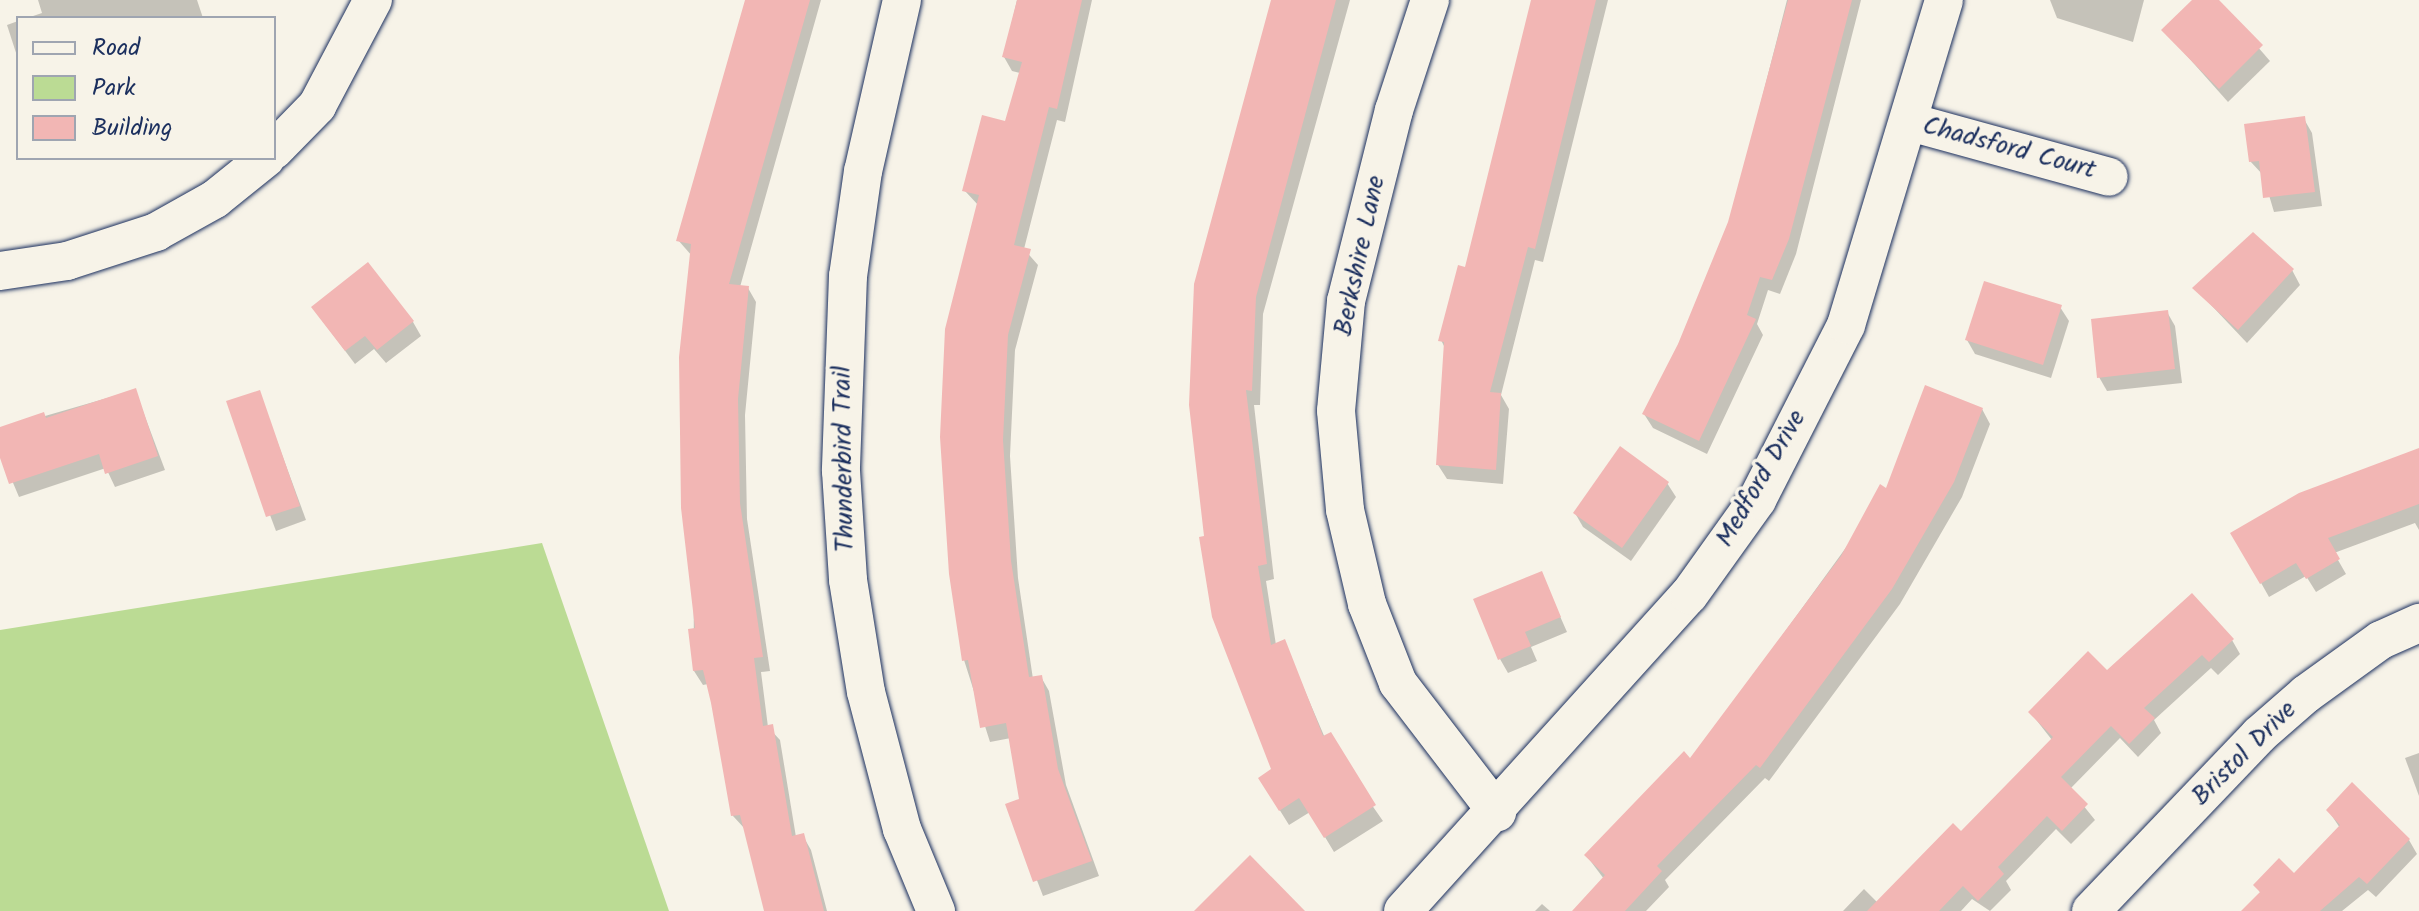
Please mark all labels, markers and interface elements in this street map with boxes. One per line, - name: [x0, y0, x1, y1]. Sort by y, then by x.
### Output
- legend: [16, 16, 276, 160]
- text: Road: [92, 29, 140, 68]
- text: Park: [92, 69, 136, 108]
- text: Building: [92, 109, 172, 148]
- street label: Chadsford Court: [1919, 111, 2099, 187]
- street label: Berkshire Lane: [1329, 173, 1393, 339]
- street label: Thunderbird Trail: [828, 365, 862, 553]
- street label: Medford Drive: [1710, 405, 1814, 553]
- street label: Bristol Drive: [2186, 695, 2304, 813]

